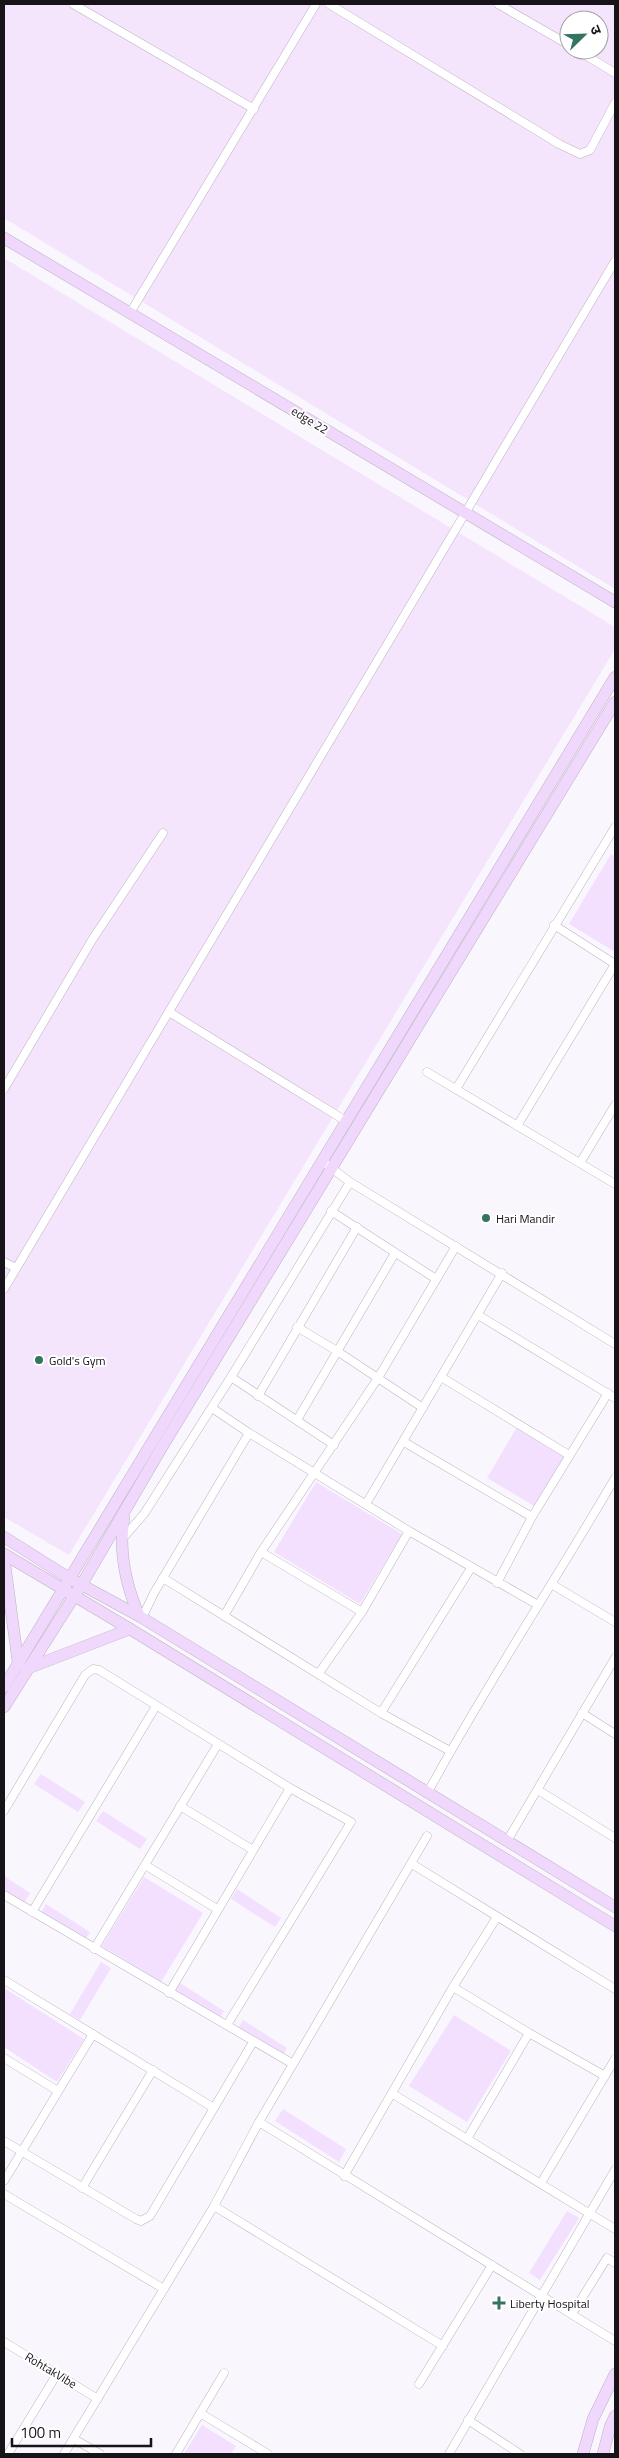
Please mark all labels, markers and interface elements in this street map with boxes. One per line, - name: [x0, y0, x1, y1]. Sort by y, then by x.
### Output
- north arrow: [559, 10, 609, 60]
- text: उ: [585, 22, 608, 38]
- street label: edge 22: [288, 401, 332, 439]
- place label: Hari Mandir: [496, 1209, 555, 1228]
- marker: Hari Mandir: [480, 1212, 492, 1224]
- place label: Gold's Gym: [49, 1351, 106, 1370]
- marker: Gold's Gym: [33, 1354, 45, 1366]
- place label: Liberty Hospital: [510, 2294, 589, 2313]
- marker: Liberty Hospital: [492, 2296, 506, 2310]
- street label: RohtakVibe: [21, 2347, 81, 2393]
- scale bar: [12, 2416, 151, 2448]
- text: 100 m: [20, 2421, 61, 2444]

